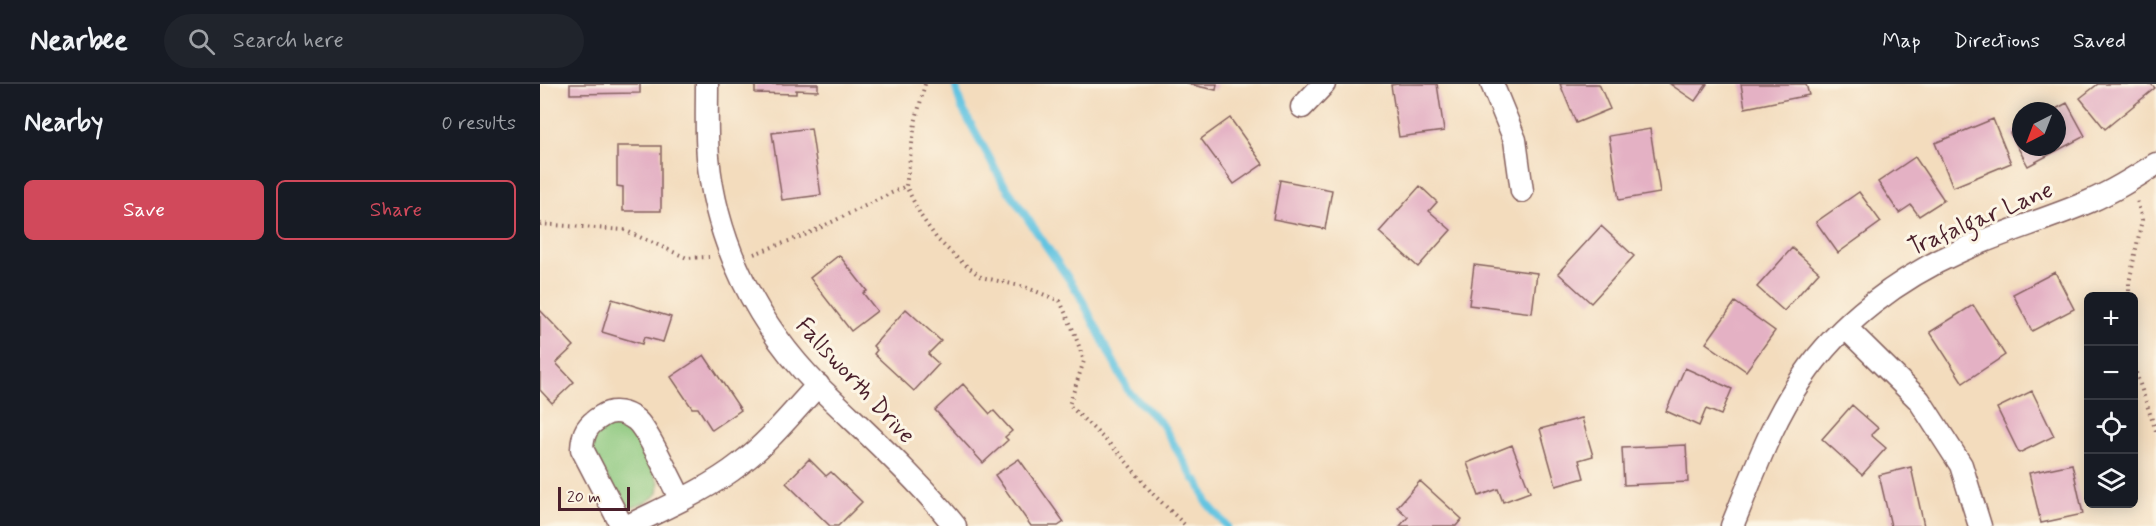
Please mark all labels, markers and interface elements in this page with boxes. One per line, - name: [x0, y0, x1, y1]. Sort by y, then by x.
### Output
- search box: [164, 14, 584, 68]
- text: Nearbee: [30, 23, 128, 60]
- icon: search: [185, 25, 218, 58]
- text: Search here: [233, 27, 344, 55]
- text: Map: [1882, 27, 1921, 55]
- text: Directions: [1954, 27, 2040, 55]
- text: Saved: [2073, 27, 2126, 55]
- north arrow: [2012, 102, 2066, 156]
- text: Nearby: [24, 106, 103, 140]
- text: 0 results: [442, 110, 516, 137]
- street label: Trafalgar Lane: [1903, 175, 2059, 267]
- button: Save: [24, 180, 264, 240]
- button: Share: [276, 180, 516, 240]
- map controls: [2084, 292, 2138, 508]
- button: +: [2084, 292, 2138, 346]
- street label: Fallsworth Drive: [788, 311, 921, 451]
- button: −: [2084, 346, 2138, 400]
- button: locate: [2084, 400, 2138, 454]
- button: layers: [2084, 454, 2138, 508]
- scale bar: [558, 484, 630, 512]
- text: 20 m: [567, 487, 601, 508]

